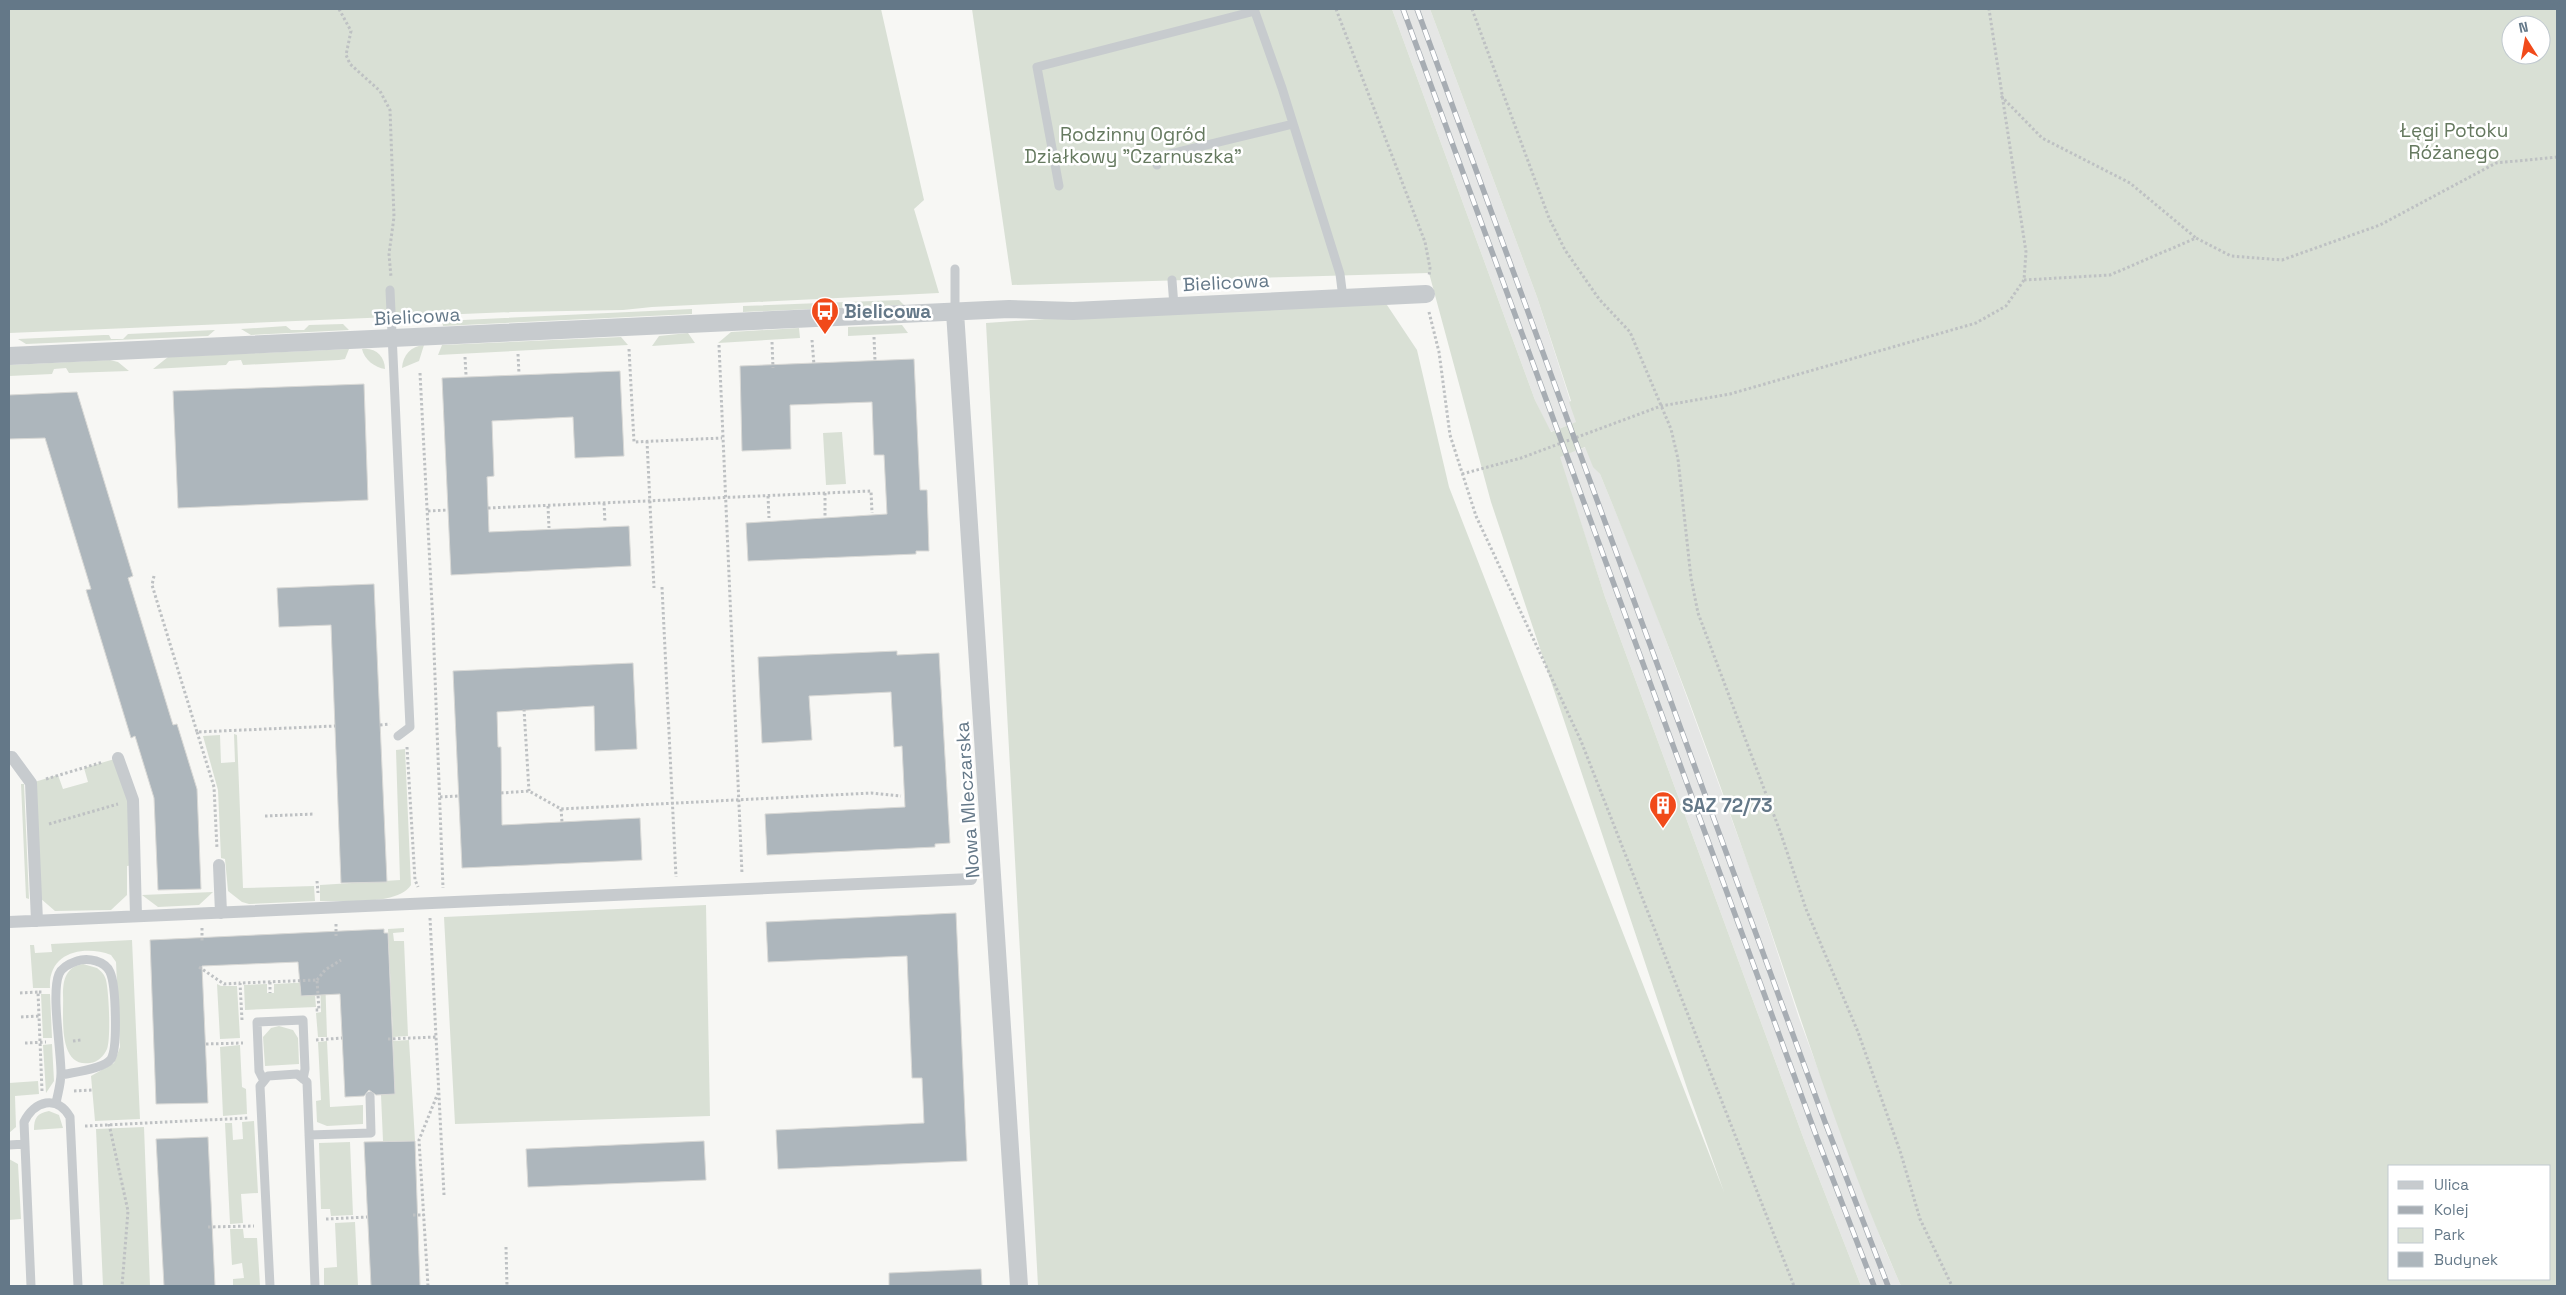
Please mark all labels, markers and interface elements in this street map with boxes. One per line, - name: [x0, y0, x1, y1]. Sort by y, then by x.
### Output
- north arrow: [2501, 15, 2551, 65]
- text: N: [2517, 18, 2530, 37]
- park label: Łęgi Potoku Różanego: [2400, 118, 2508, 165]
- park label: Rodzinny Ogród Działkowy "Czarnuszka": [1024, 122, 1242, 169]
- street label: Bielicowa: [1182, 268, 1270, 297]
- bus stop icon: Bielicowa: [810, 296, 840, 335]
- place label: Bielicowa: [844, 299, 931, 324]
- street label: Bielicowa: [373, 302, 461, 331]
- street label: Nowa Mleczarska: [950, 721, 985, 879]
- building icon: SAZ 72/73: [1648, 790, 1678, 829]
- place label: SAZ 72/73: [1682, 793, 1773, 818]
- legend: [2388, 1165, 2551, 1280]
- text: Ulica: [2434, 1175, 2469, 1194]
- text: Kolej: [2434, 1200, 2468, 1219]
- text: Park: [2434, 1225, 2465, 1244]
- text: Budynek: [2434, 1250, 2498, 1269]

